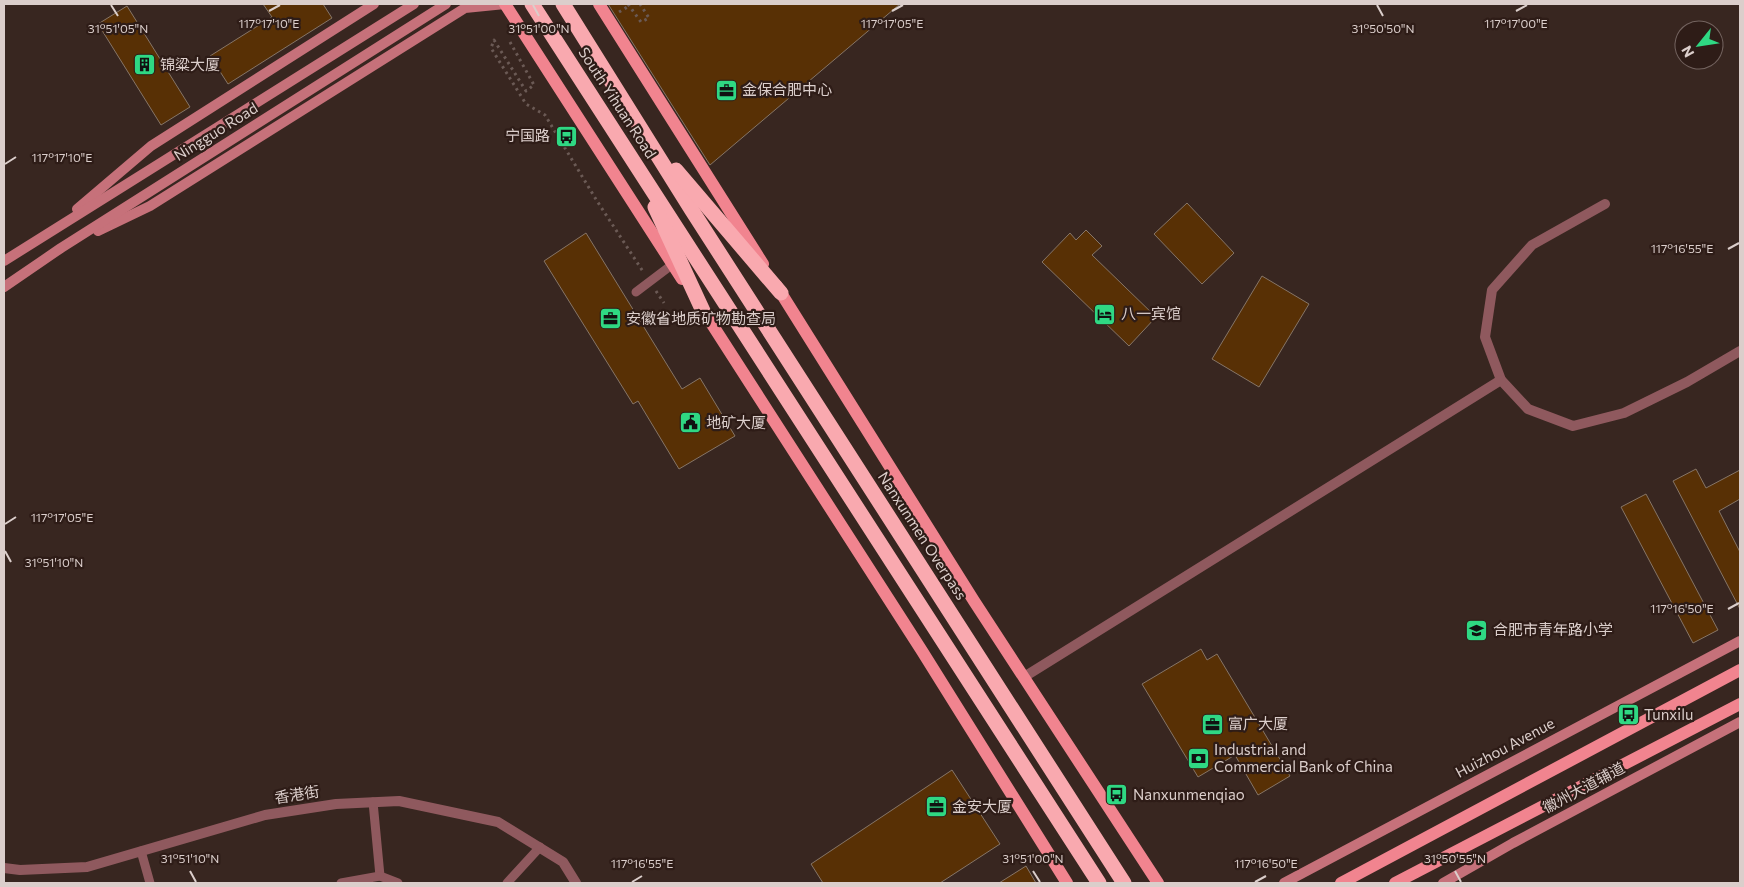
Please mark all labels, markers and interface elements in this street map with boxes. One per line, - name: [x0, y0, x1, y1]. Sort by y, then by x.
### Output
- text: 117°17'10"E: [239, 16, 299, 30]
- text: 117°17'05"E: [861, 16, 923, 30]
- text: 117°17'00"E: [1484, 16, 1548, 30]
- north arrow: [1674, 20, 1724, 70]
- text: 31°51'05"N: [88, 21, 148, 35]
- text: 31°51'00"N: [508, 21, 570, 35]
- text: 31°50'50"N: [1351, 21, 1415, 35]
- text: N: [1677, 43, 1697, 61]
- street label: South Yihuan Road: [575, 44, 660, 161]
- building icon: 锦粱大厦: [132, 53, 156, 77]
- place label: 锦粱大厦: [160, 55, 220, 73]
- office icon: 金保合肥中心: [714, 78, 738, 102]
- place label: 金保合肥中心: [742, 80, 832, 98]
- street label: Ningguo Road: [170, 98, 261, 164]
- bus stop icon: 宁国路: [554, 124, 578, 148]
- place label: 宁国路: [505, 126, 550, 144]
- text: 117°17'10"E: [32, 150, 92, 164]
- text: 117°16'55"E: [1651, 241, 1713, 255]
- hotel icon: 八一宾馆: [1093, 302, 1117, 326]
- place label: 八一宾馆: [1121, 304, 1181, 322]
- office icon: 安徽省地质矿物勘查局: [598, 307, 622, 331]
- place label: 安徽省地质矿物勘查局: [626, 309, 776, 327]
- public building icon: 地矿大厦: [678, 411, 702, 435]
- place label: 地矿大厦: [706, 413, 766, 431]
- street label: Nanxunmen Overpass: [875, 468, 971, 603]
- text: 117°17'05"E: [31, 510, 93, 524]
- text: 31°51'10"N: [25, 555, 83, 569]
- text: 117°16'50"E: [1650, 601, 1714, 615]
- school or university icon: 合肥市青年路小学: [1465, 618, 1489, 642]
- place label: 合肥市青年路小学: [1493, 620, 1613, 638]
- bus stop icon: Tunxilu: [1616, 703, 1640, 727]
- place label: Tunxilu: [1644, 705, 1693, 723]
- office icon: 富广大厦: [1200, 712, 1224, 736]
- street label: Huizhou Avenue: [1452, 713, 1557, 781]
- place label: 富广大厦: [1228, 714, 1288, 732]
- place label: Industrial and Commercial Bank of China: [1214, 740, 1393, 775]
- bank icon: Industrial and Commercial Bank of China: [1186, 747, 1210, 771]
- street label: 徽州大道辅道: [1540, 758, 1627, 816]
- street label: 香港街: [273, 782, 320, 806]
- bus stop icon: Nanxunmenqiao: [1105, 783, 1129, 807]
- place label: Nanxunmenqiao: [1133, 785, 1245, 803]
- office icon: 金安大厦: [924, 795, 948, 819]
- place label: 金安大厦: [952, 797, 1012, 815]
- text: 31°51'10"N: [161, 851, 219, 865]
- text: 31°51'00"N: [1002, 851, 1064, 865]
- text: 31°50'55"N: [1424, 851, 1486, 865]
- text: 117°16'55"E: [611, 856, 673, 870]
- text: 117°16'50"E: [1234, 856, 1298, 870]

